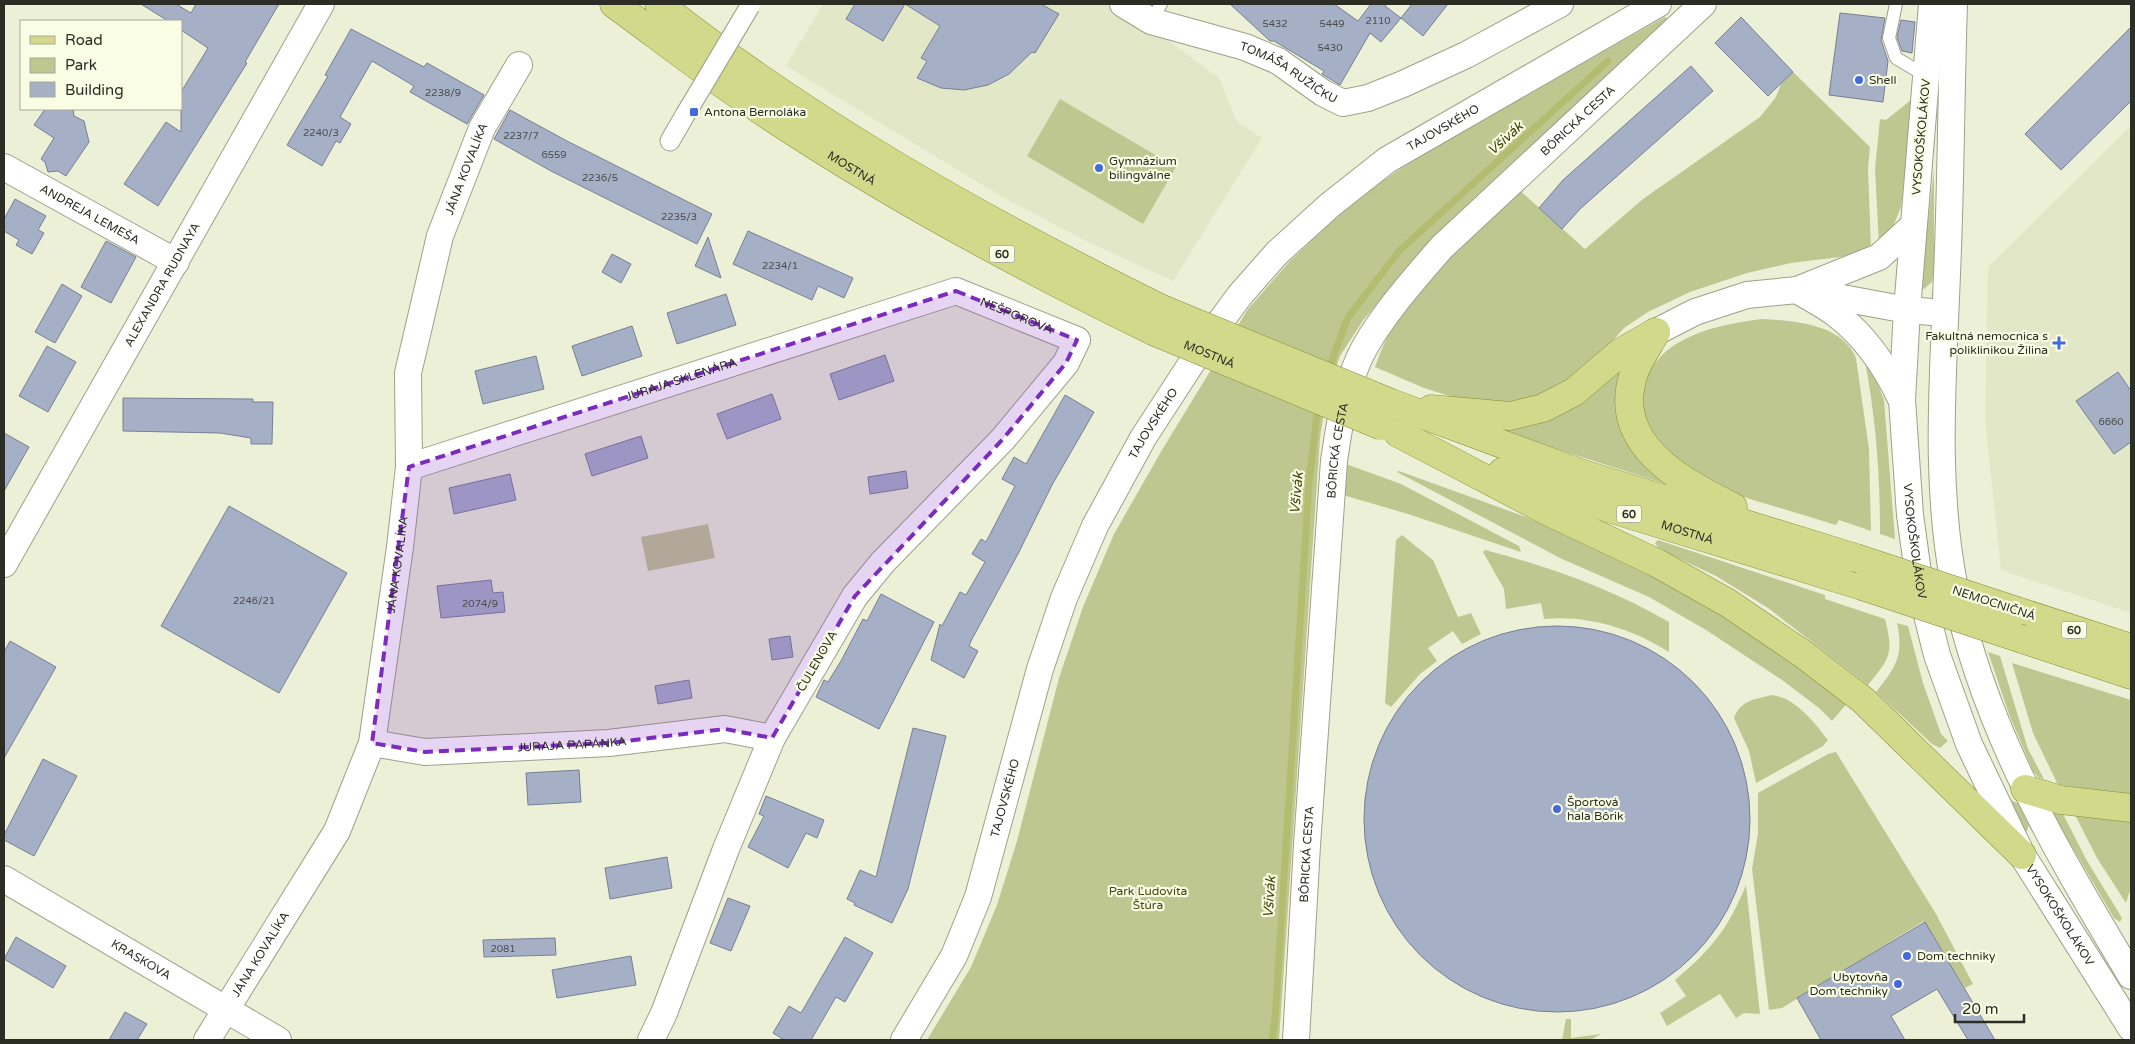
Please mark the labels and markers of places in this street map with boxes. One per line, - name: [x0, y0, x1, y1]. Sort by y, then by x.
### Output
- place label: Shell: [1869, 73, 1896, 87]
- marker: Shell: [1853, 74, 1865, 86]
- place label: Antona Bernoláka: [704, 105, 806, 119]
- marker: Antona Bernoláka: [688, 106, 700, 118]
- place label: Gymnázium bilingválne: [1109, 154, 1177, 182]
- marker: Gymnázium bilingválne: [1093, 162, 1105, 174]
- place label: Fakultná nemocnica s poliklinikou Žilina: [1925, 329, 2048, 357]
- marker: Fakultná nemocnica s poliklinikou Žilina: [2052, 336, 2066, 350]
- place label: Športová hala Bôrik: [1567, 795, 1624, 823]
- marker: Športová hala Bôrik: [1551, 803, 1563, 815]
- place label: Dom techniky: [1917, 949, 1996, 963]
- marker: Dom techniky: [1901, 950, 1913, 962]
- place label: Ubytovňa Dom techniky: [1810, 970, 1889, 998]
- marker: Ubytovňa Dom techniky: [1892, 978, 1904, 990]

